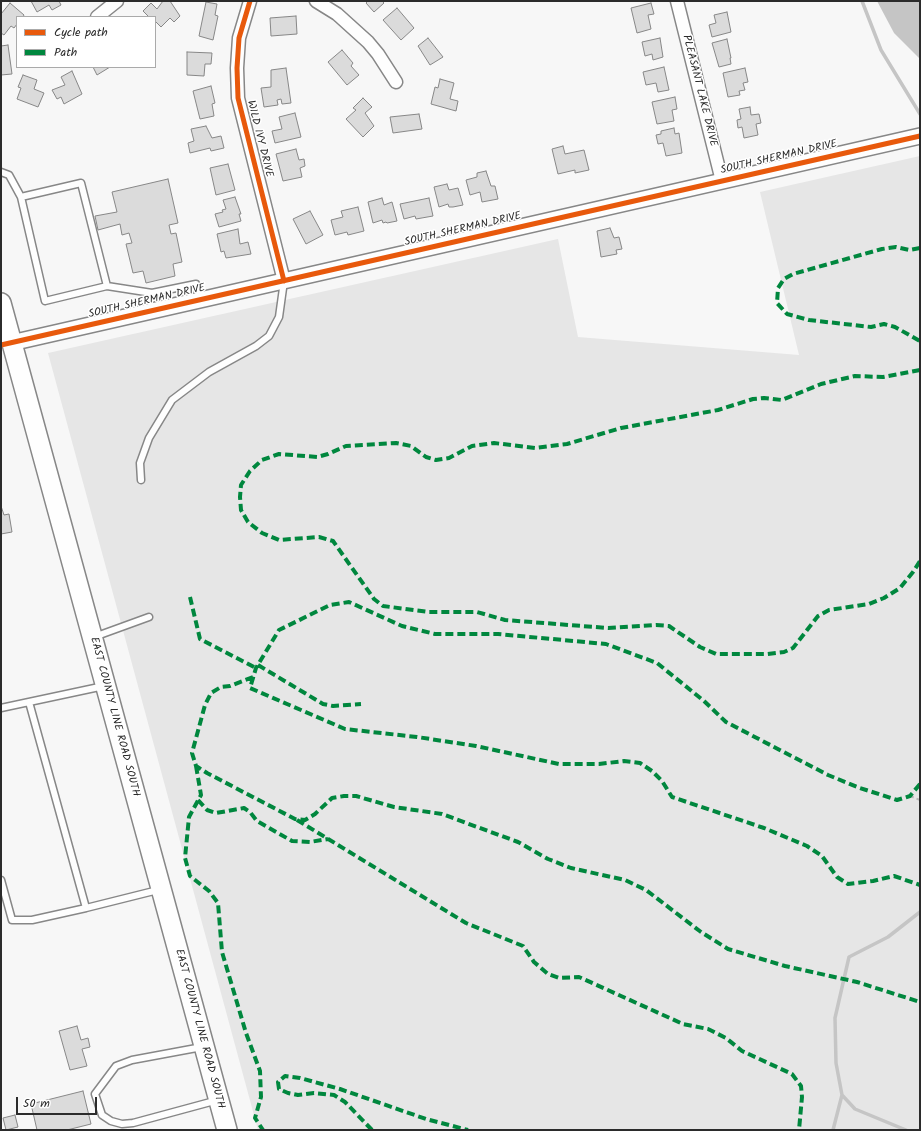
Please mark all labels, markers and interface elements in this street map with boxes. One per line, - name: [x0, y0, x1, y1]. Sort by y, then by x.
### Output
- legend: [16, 16, 156, 68]
- text: Cycle path: [54, 23, 108, 42]
- street label: PLEASANT LAKE DRIVE: [679, 34, 719, 148]
- text: Path: [54, 43, 77, 62]
- street label: WILD IVY DRIVE: [243, 99, 275, 179]
- street label: SOUTH SHERMAN DRIVE: [719, 138, 839, 178]
- street label: SOUTH SHERMAN DRIVE: [403, 210, 523, 250]
- street label: SOUTH SHERMAN DRIVE: [87, 282, 207, 322]
- street label: EAST COUNTY LINE ROAD SOUTH: [86, 636, 142, 798]
- street label: EAST COUNTY LINE ROAD SOUTH: [171, 948, 227, 1110]
- scale bar: [18, 1089, 99, 1115]
- text: 50 m: [23, 1094, 50, 1113]

